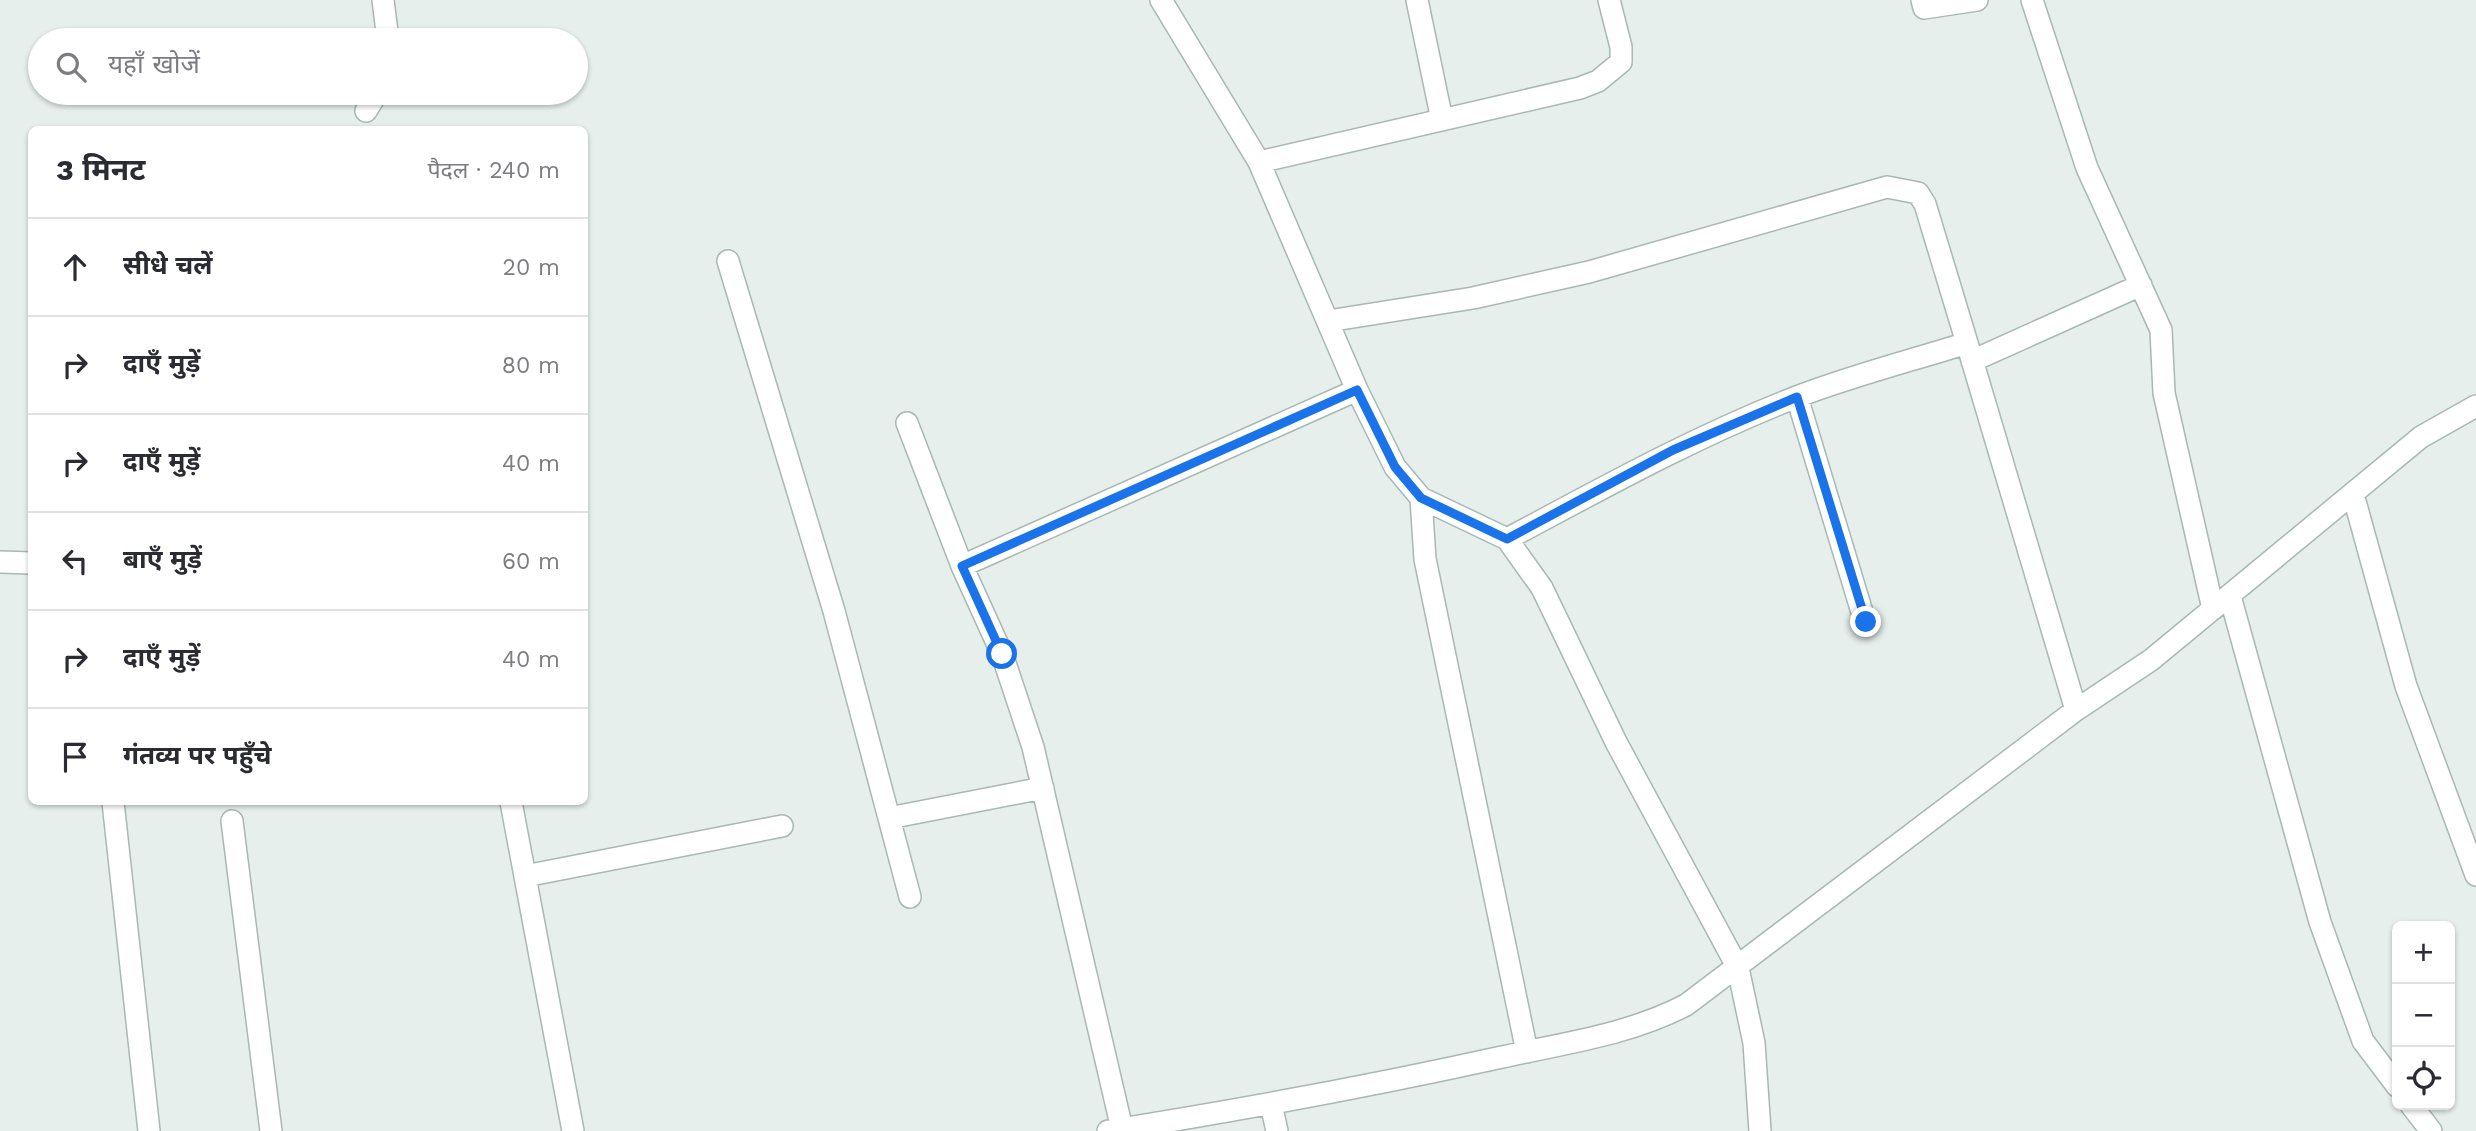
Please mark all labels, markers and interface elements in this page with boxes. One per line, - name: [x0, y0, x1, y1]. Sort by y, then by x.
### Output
- search box: [28, 28, 588, 105]
- icon: search: [52, 48, 90, 86]
- text: यहाँ खोजें: [108, 49, 200, 79]
- text: 3 मिनट: [56, 152, 145, 187]
- text: पैदल · 240 m: [427, 157, 560, 184]
- icon: ahead: [56, 248, 94, 286]
- text: सीधे चलें: [123, 250, 212, 280]
- text: 20 m: [503, 254, 560, 281]
- icon: right: [56, 346, 94, 384]
- text: दाएँ मुड़ें: [123, 348, 200, 378]
- text: 80 m: [502, 352, 560, 379]
- icon: right: [56, 444, 94, 482]
- text: दाएँ मुड़ें: [123, 446, 200, 476]
- text: 40 m: [502, 450, 560, 477]
- icon: left: [56, 542, 94, 580]
- text: बाएँ मुड़ें: [123, 544, 202, 574]
- text: 60 m: [502, 548, 560, 575]
- route end: [1850, 606, 1881, 637]
- route start: [986, 638, 1017, 669]
- icon: right: [56, 640, 94, 678]
- text: दाएँ मुड़ें: [123, 642, 200, 672]
- text: 40 m: [502, 646, 560, 673]
- icon: arrive: [56, 738, 94, 776]
- text: गंतव्य पर पहुँचे: [123, 740, 272, 770]
- map controls: [2392, 921, 2455, 1110]
- button: +: [2392, 921, 2455, 984]
- button: −: [2392, 984, 2455, 1047]
- button: locate: [2392, 1047, 2455, 1110]

